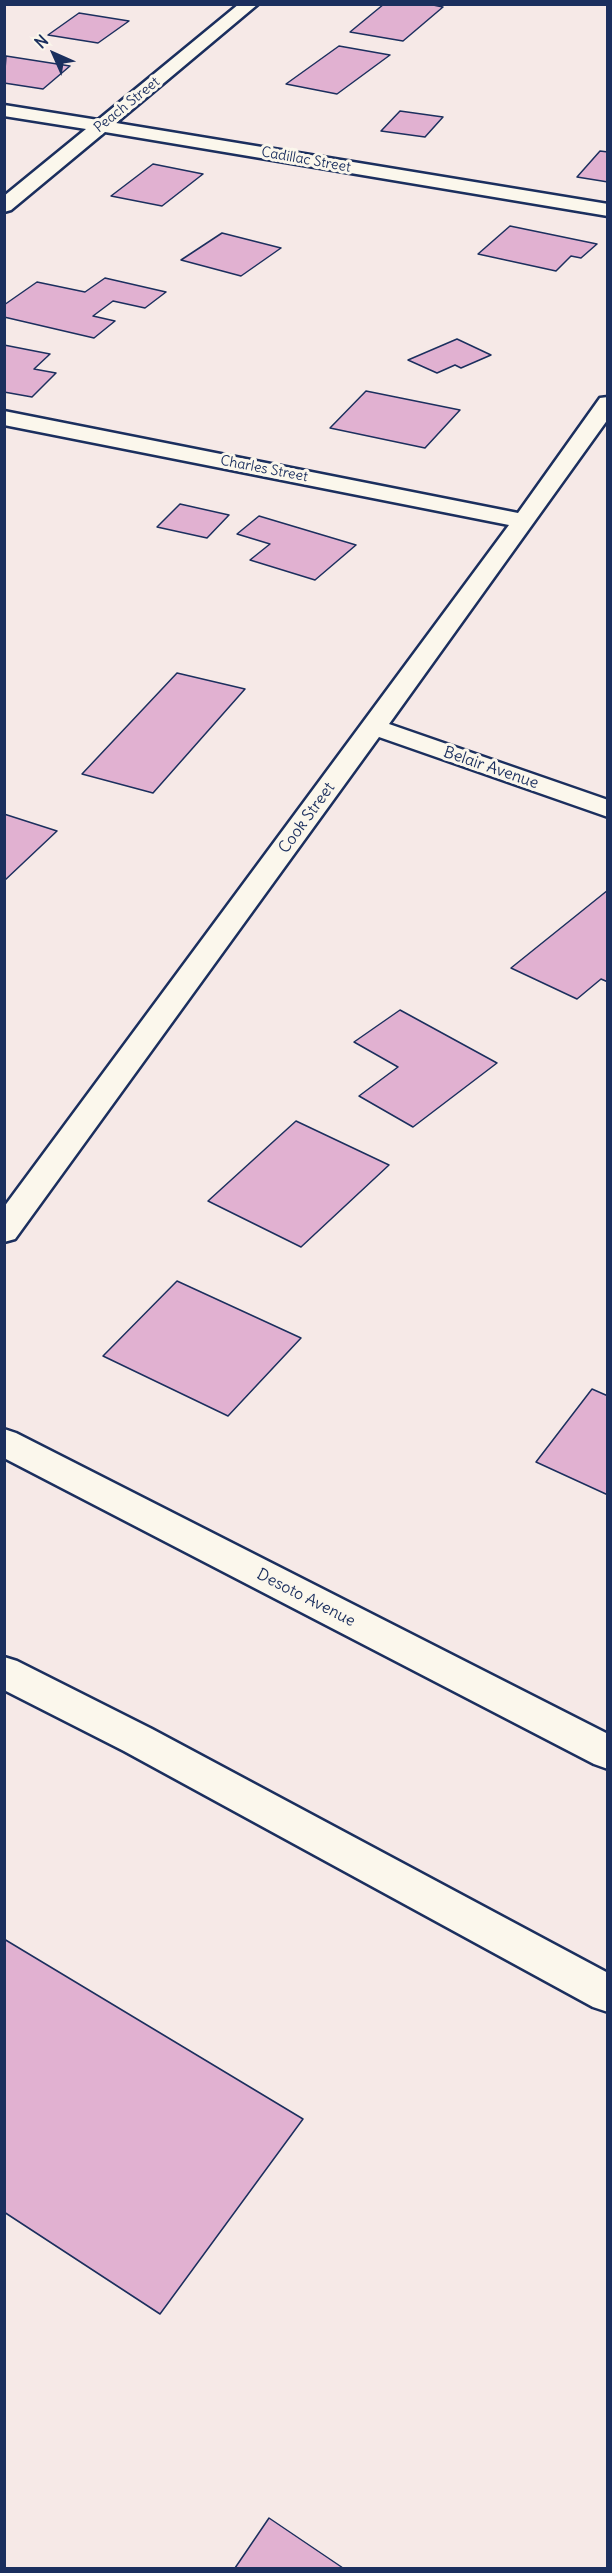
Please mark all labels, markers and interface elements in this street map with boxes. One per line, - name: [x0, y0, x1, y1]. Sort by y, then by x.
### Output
- north arrow: [24, 24, 84, 84]
- text: N: [30, 30, 52, 52]
- street label: Peach Street: [91, 74, 163, 136]
- street label: Cadillac Street: [260, 144, 352, 176]
- street label: Charles Street: [219, 452, 309, 486]
- street label: Belair Avenue: [441, 743, 541, 793]
- street label: Cook Street: [275, 779, 339, 857]
- street label: Desoto Avenue: [254, 1565, 358, 1631]

